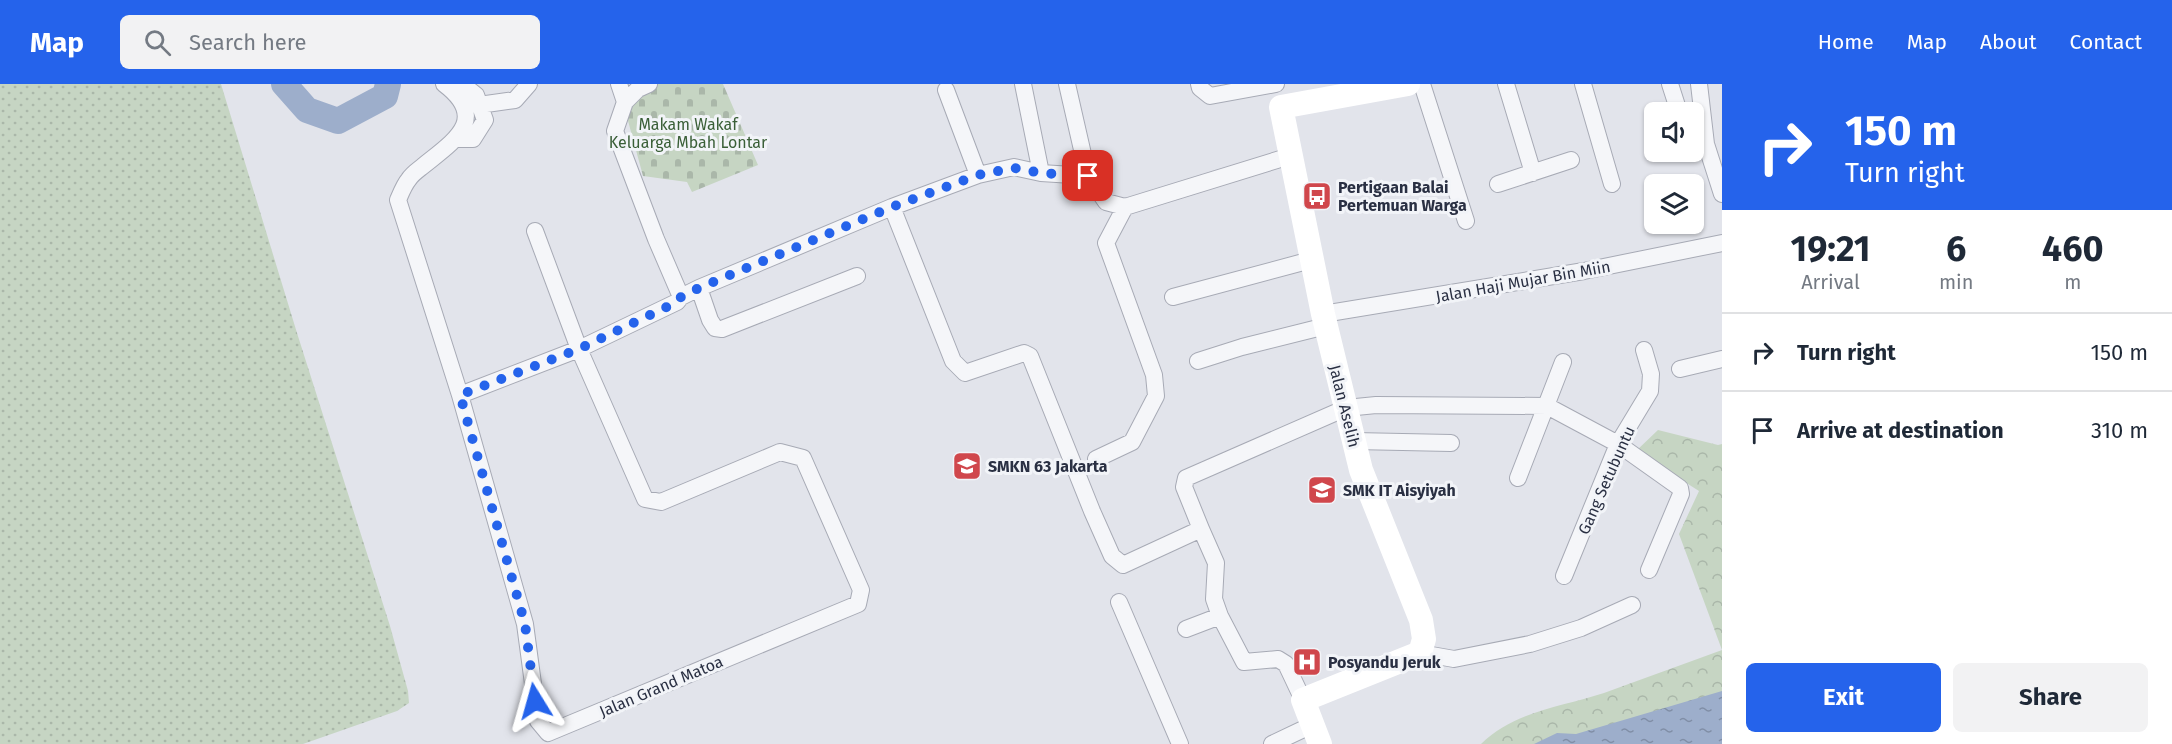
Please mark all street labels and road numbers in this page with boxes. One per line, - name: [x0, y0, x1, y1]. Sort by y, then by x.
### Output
- street label: Jalan Haji Mujar Bin Miin: [1434, 257, 1612, 306]
- street label: Jalan Aselih: [1325, 363, 1364, 449]
- street label: Gang Setubuntu: [1574, 423, 1639, 537]
- street label: Jalan Grand Matoa: [596, 652, 726, 721]

